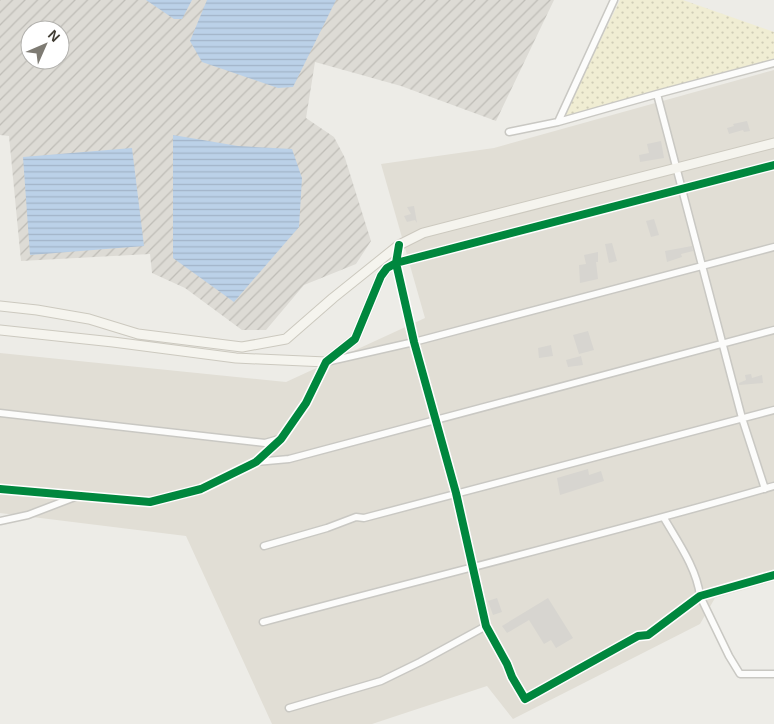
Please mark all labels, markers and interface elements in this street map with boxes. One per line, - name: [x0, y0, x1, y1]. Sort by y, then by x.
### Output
- north arrow: [20, 20, 70, 70]
- text: N: [45, 27, 63, 45]

